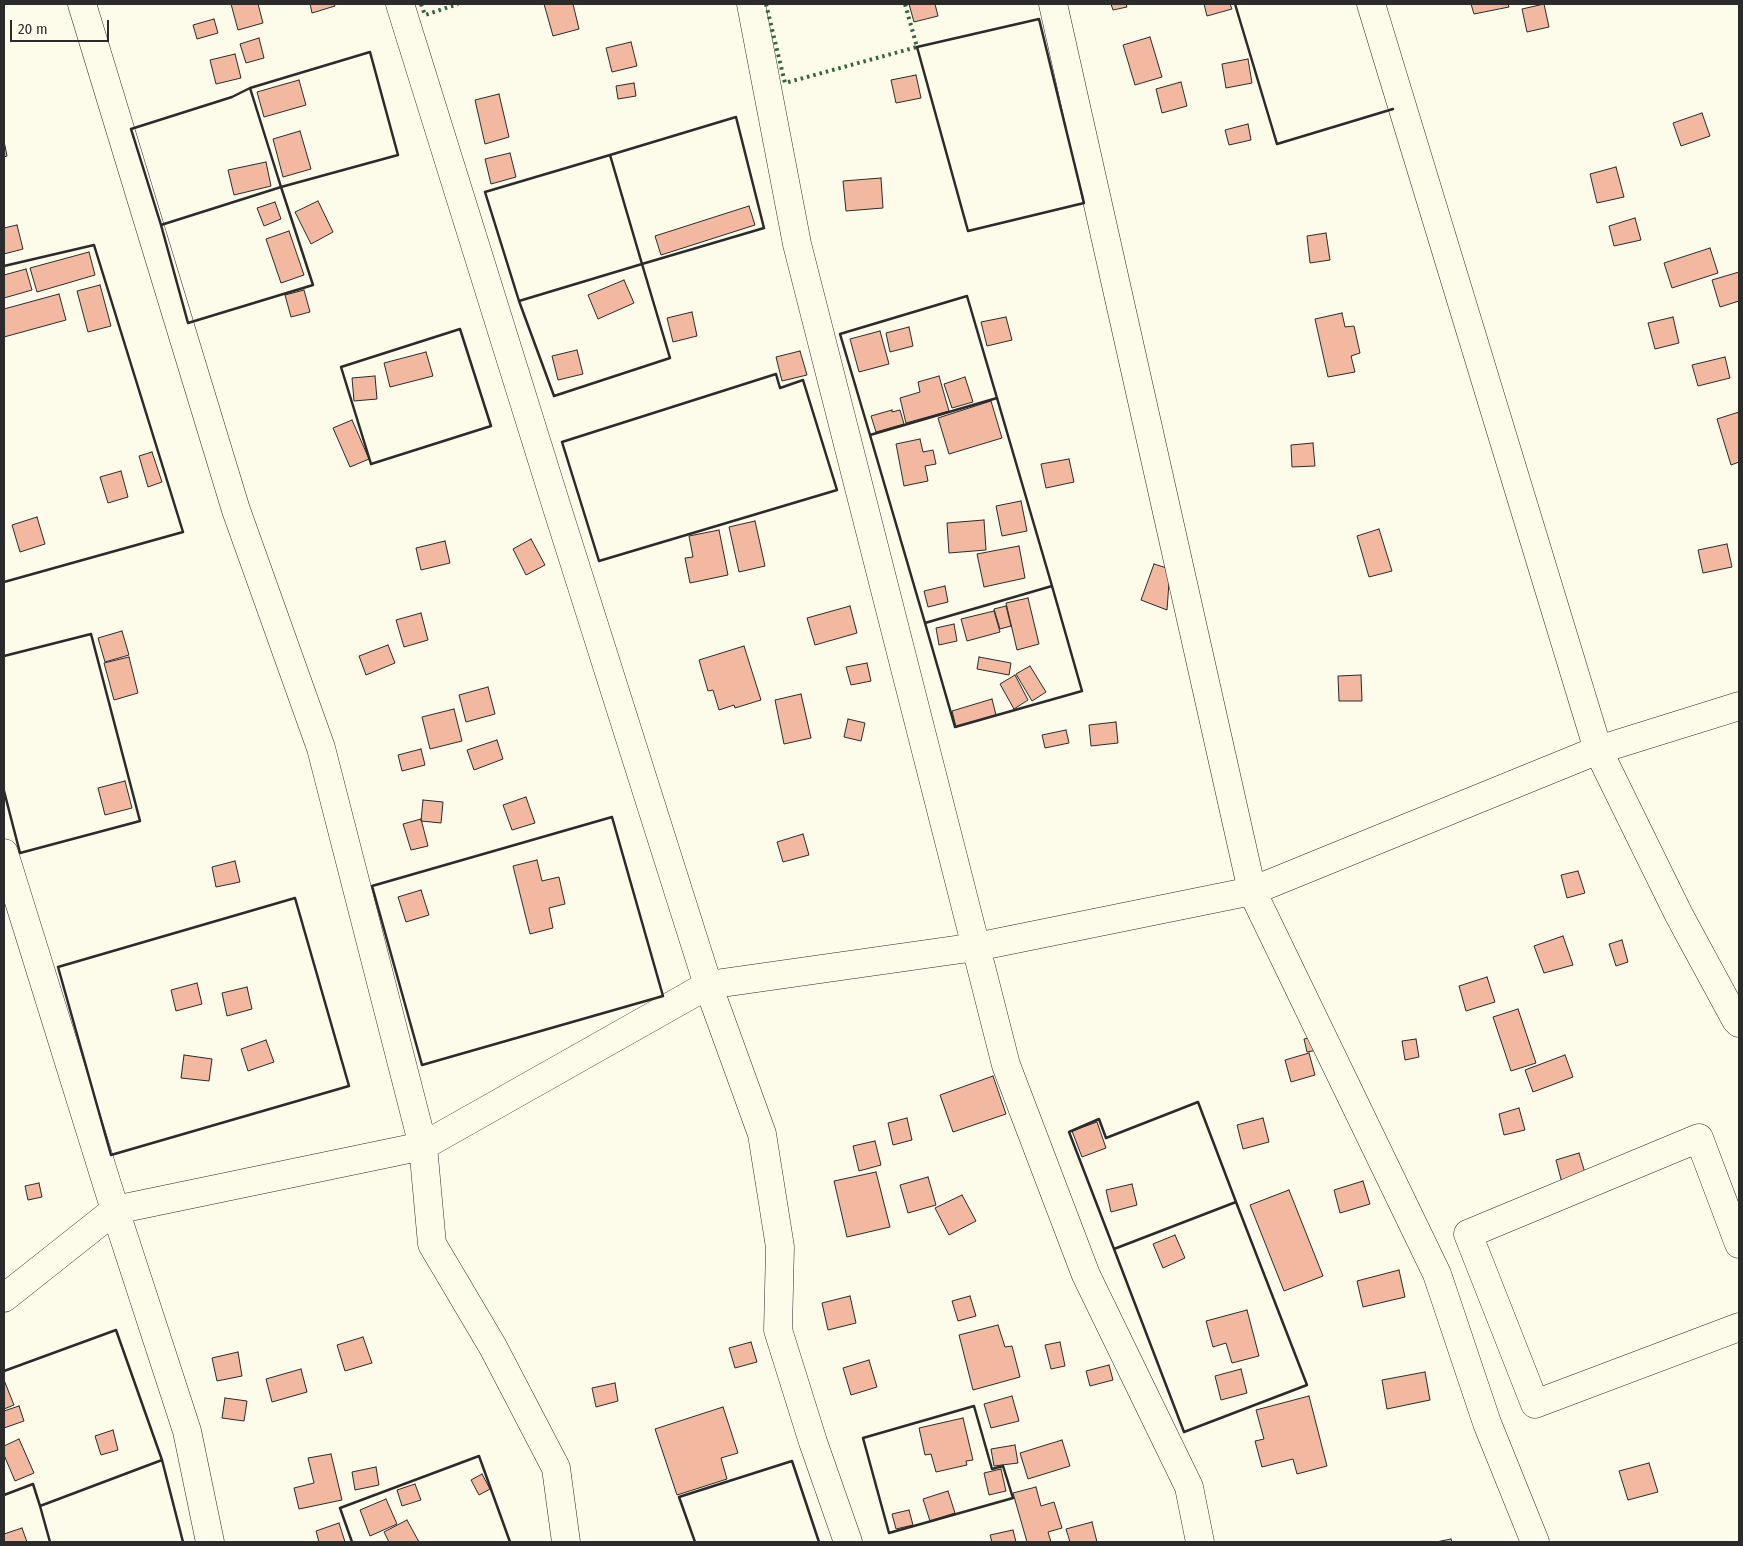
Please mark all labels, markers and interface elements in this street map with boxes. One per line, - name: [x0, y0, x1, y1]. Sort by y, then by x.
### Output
- scale bar: [12, 10, 111, 42]
- text: 20 m: [18, 20, 48, 38]

